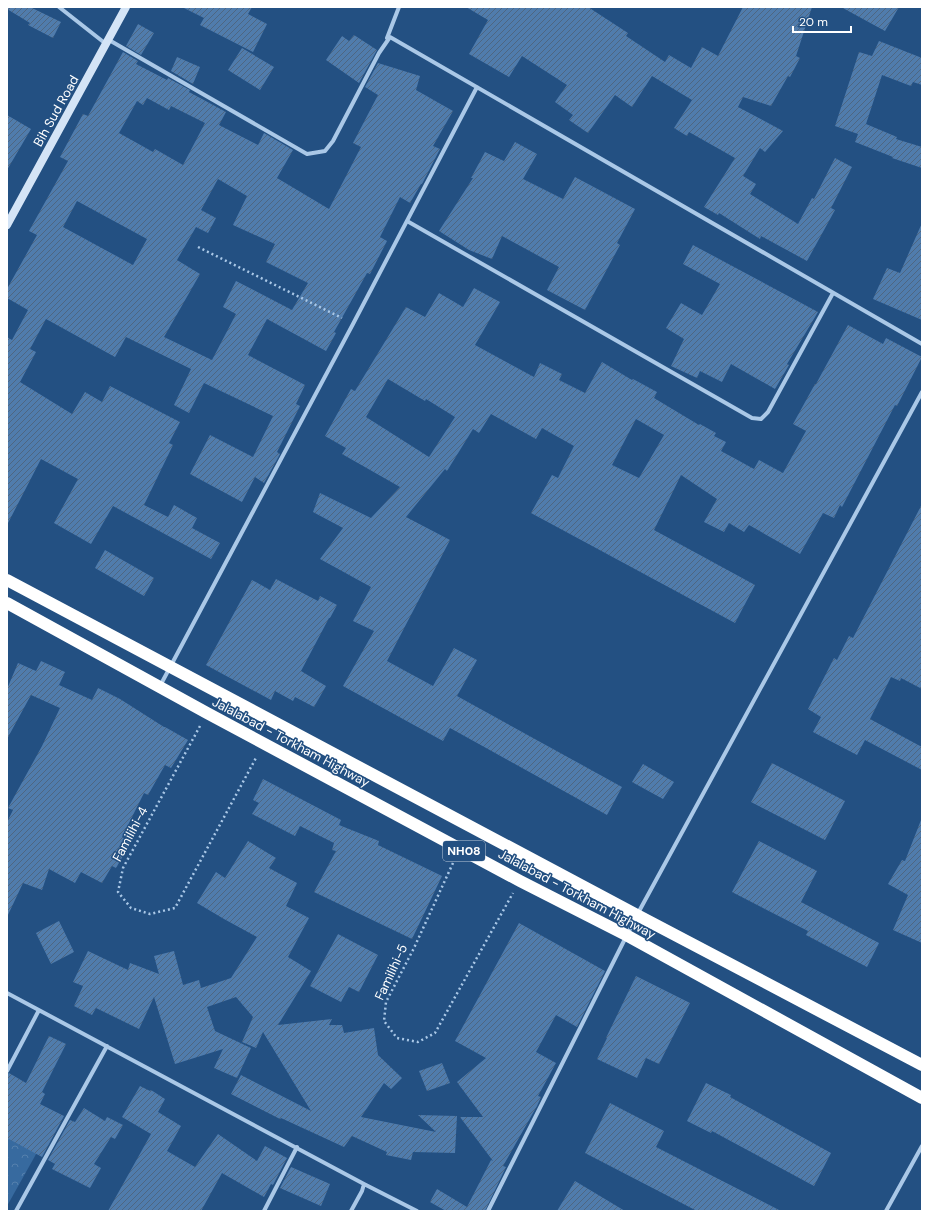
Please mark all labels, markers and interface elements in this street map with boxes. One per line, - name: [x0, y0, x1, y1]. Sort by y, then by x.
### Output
- scale bar: [793, 8, 851, 34]
- text: 20 m: [799, 14, 828, 30]
- street label: Bih Sud Road: [29, 72, 83, 150]
- street label: Jalalabad - Torkham Highway: [209, 693, 373, 791]
- street label: Familihi-4: [108, 804, 152, 864]
- road number: NH08: [443, 841, 485, 861]
- street label: Jalalabad - Torkham Highway: [495, 845, 659, 943]
- street label: Familihi-5: [371, 941, 411, 1003]

